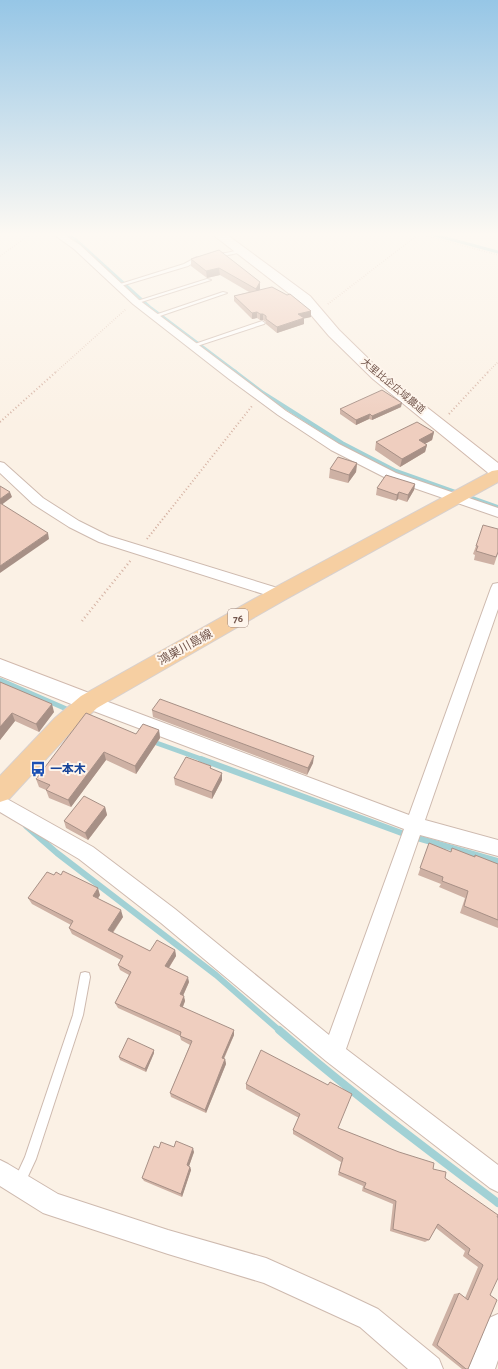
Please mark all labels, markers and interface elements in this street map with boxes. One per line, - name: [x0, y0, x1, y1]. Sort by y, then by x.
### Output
- street label: 大里比企広域農道: [359, 356, 427, 416]
- road number: 76: [228, 609, 248, 627]
- street label: 鴻巣川島線: [155, 626, 214, 667]
- bus stop icon: 一本木: [29, 760, 47, 778]
- place label: 一本木: [50, 763, 86, 775]

